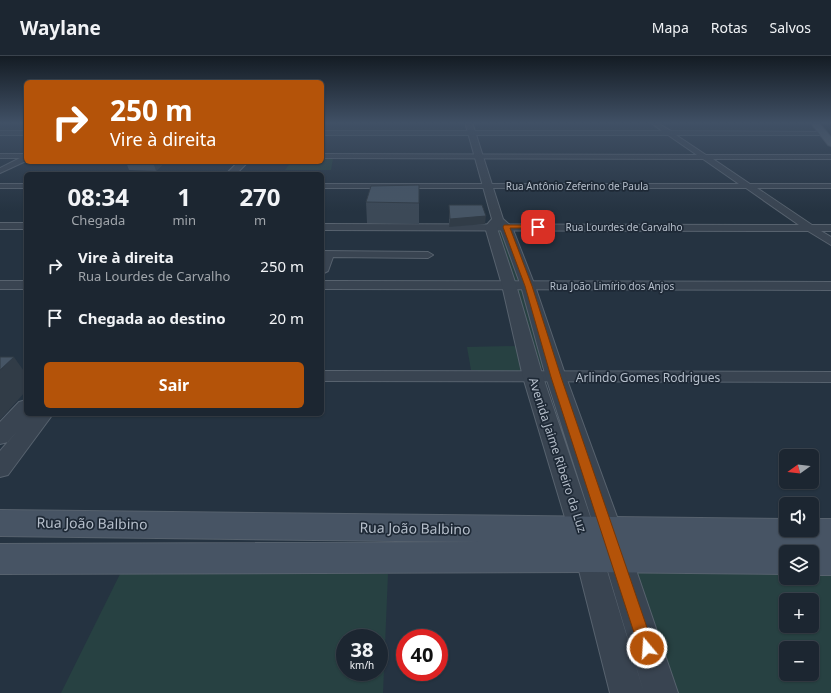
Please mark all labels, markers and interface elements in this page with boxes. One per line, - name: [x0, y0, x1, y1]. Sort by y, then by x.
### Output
- text: Waylane: [20, 15, 101, 41]
- text: Mapa: [652, 18, 689, 37]
- text: Rotas: [711, 18, 748, 37]
- text: Salvos: [770, 18, 811, 37]
- text: 250 m: [110, 91, 193, 129]
- icon: right: [44, 96, 96, 148]
- text: Vire à direita: [110, 127, 216, 151]
- street label: Rua Antônio Zeferino de Paula: [506, 179, 648, 193]
- text: 08:34: [67, 180, 129, 213]
- text: 1: [177, 180, 191, 213]
- text: 270: [239, 180, 281, 213]
- pin: [521, 210, 555, 244]
- text: Chegada: [71, 211, 125, 229]
- text: min: [172, 211, 196, 229]
- text: m: [254, 211, 266, 229]
- icon: arrive: [527, 216, 549, 238]
- street label: Rua Lourdes de Carvalho: [565, 220, 683, 234]
- text: Vire à direita: [78, 247, 174, 267]
- icon: right: [44, 255, 66, 277]
- text: 250 m: [260, 256, 304, 276]
- text: Rua Lourdes de Carvalho: [78, 267, 230, 285]
- street label: Rua João Limírio dos Anjos: [550, 279, 674, 293]
- icon: arrive: [44, 307, 66, 329]
- text: Chegada ao destino: [78, 308, 226, 328]
- text: 20 m: [269, 308, 304, 328]
- button: Sair: [44, 362, 304, 408]
- street label: Arlindo Gomes Rodrigues: [576, 369, 720, 386]
- street label: Avenida Jaime Ribeiro da Luz: [525, 375, 591, 535]
- north arrow: [779, 449, 819, 489]
- map controls: [779, 449, 819, 681]
- button: sound: [779, 497, 819, 537]
- street label: Rua João Balbino: [36, 513, 148, 533]
- street label: Rua João Balbino: [359, 518, 471, 538]
- button: layers: [779, 545, 819, 585]
- button: +: [779, 593, 819, 633]
- position arrow: [626, 627, 668, 669]
- speed limit sign: 40: [396, 629, 448, 681]
- text: 38: [351, 636, 373, 663]
- button: −: [779, 641, 819, 681]
- text: km/h: [350, 658, 374, 672]

